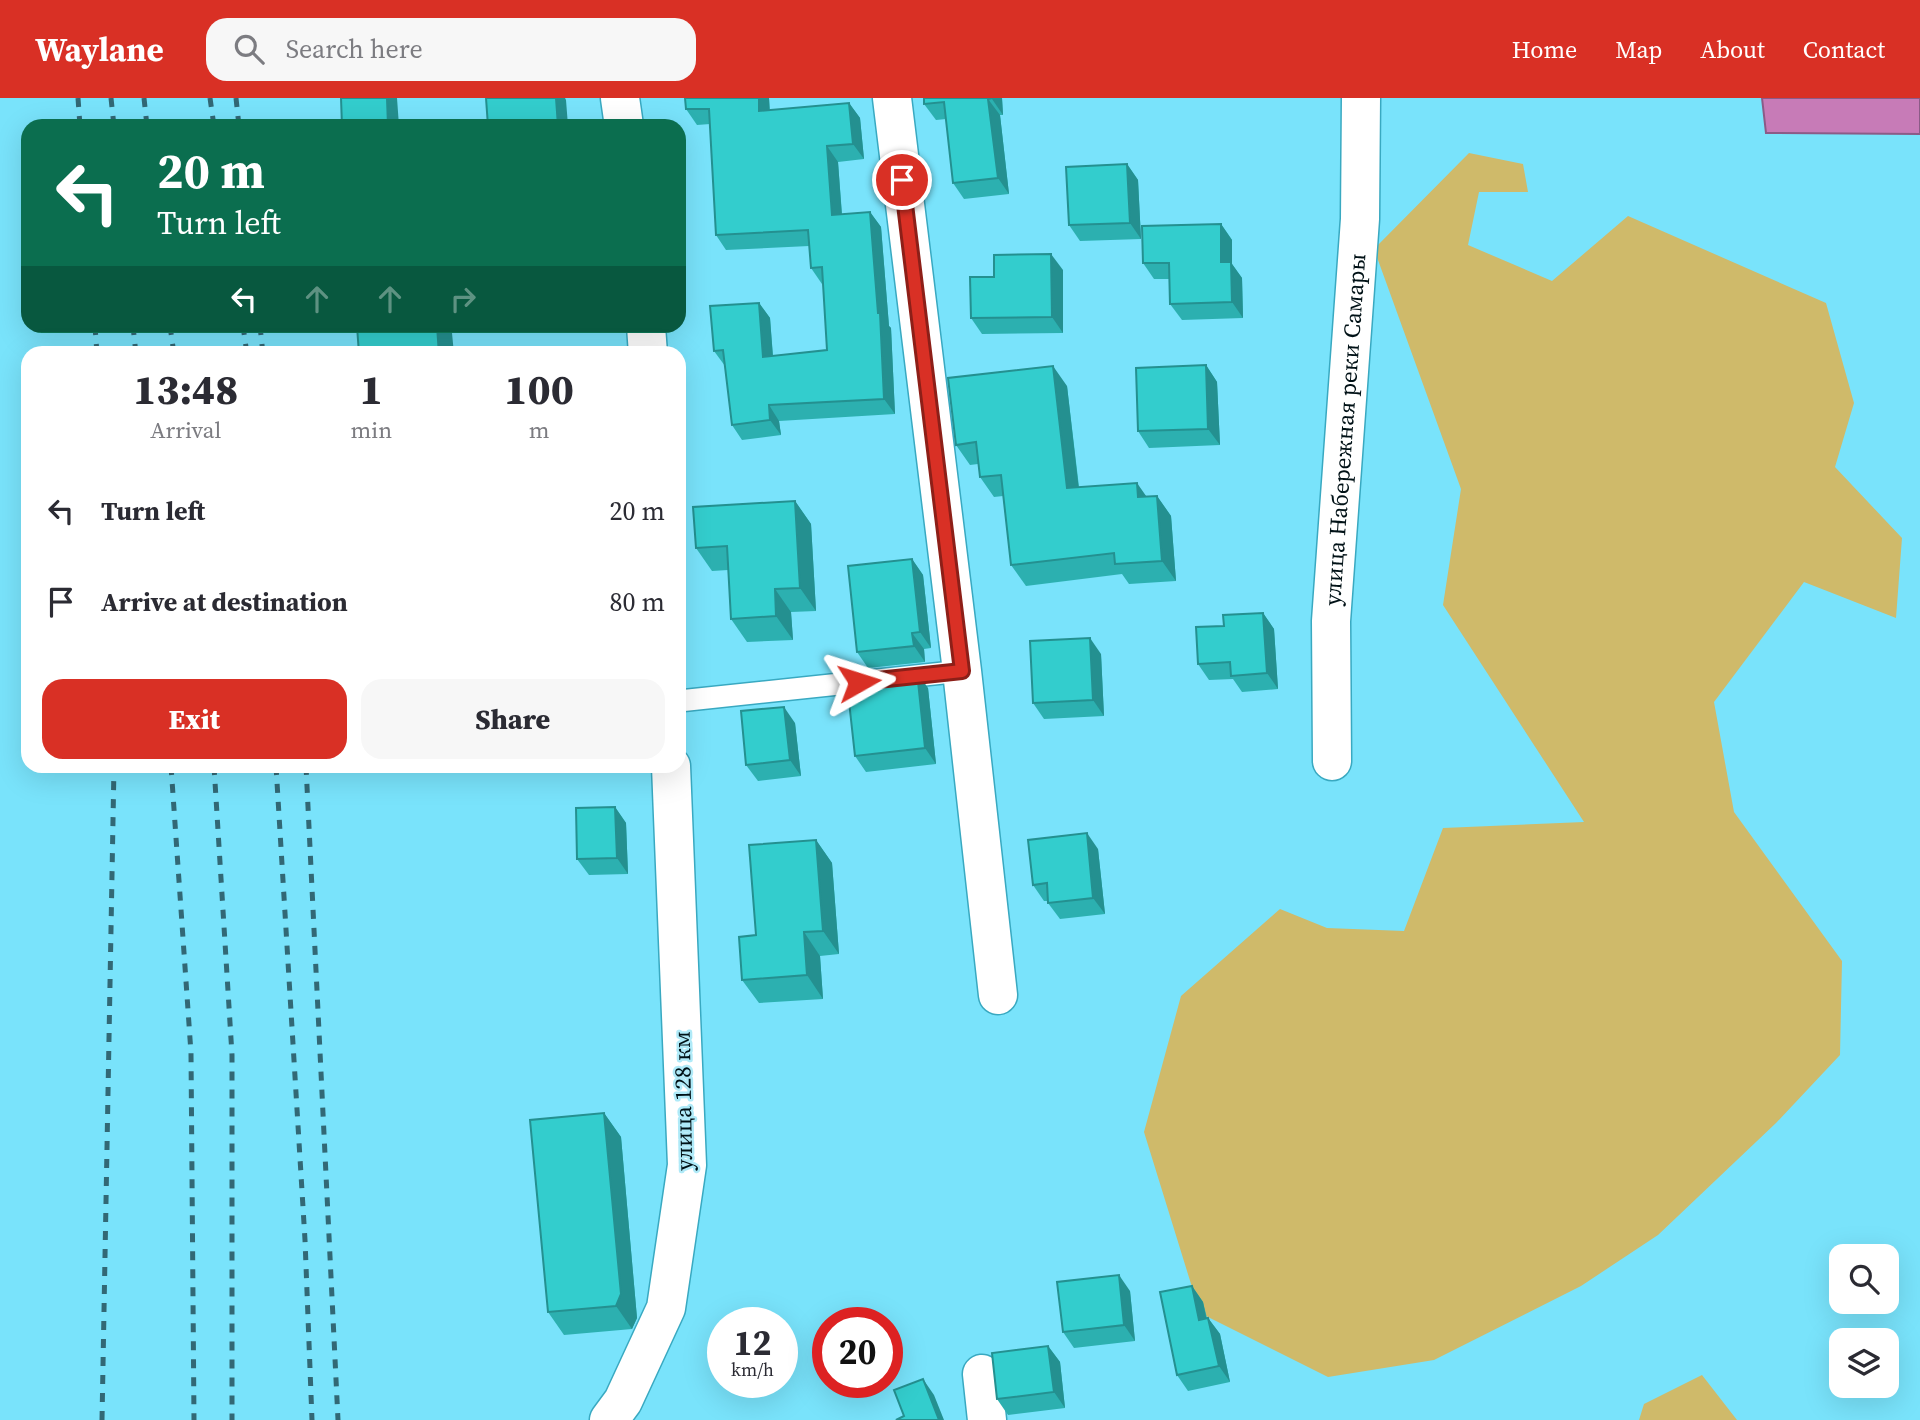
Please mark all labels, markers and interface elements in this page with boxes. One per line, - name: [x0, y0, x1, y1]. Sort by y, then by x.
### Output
- search box: [206, 18, 696, 81]
- text: Waylane: [35, 27, 164, 72]
- icon: search: [230, 30, 268, 68]
- text: Search here: [286, 31, 423, 67]
- text: Home: [1512, 33, 1577, 66]
- text: Map: [1615, 33, 1662, 66]
- text: About: [1700, 33, 1765, 66]
- text: Contact: [1803, 33, 1885, 66]
- text: 20 m: [157, 137, 265, 204]
- icon: left: [42, 147, 133, 238]
- pin: [872, 150, 932, 210]
- icon: arrive: [883, 161, 921, 199]
- text: Turn left: [157, 201, 281, 245]
- street label: улица Набережная реки Самары: [1316, 252, 1373, 607]
- icon: left: [225, 280, 263, 318]
- icon: ahead: [298, 280, 336, 318]
- icon: ahead: [371, 280, 409, 318]
- icon: right: [444, 280, 482, 318]
- text: 13:48: [133, 360, 238, 418]
- text: 1: [360, 360, 383, 418]
- text: 100: [504, 360, 574, 418]
- text: Arrival: [150, 414, 221, 446]
- text: min: [351, 414, 392, 446]
- text: m: [529, 414, 549, 446]
- icon: left: [42, 492, 80, 530]
- text: Turn left: [101, 493, 205, 529]
- text: 20 m: [610, 493, 665, 529]
- icon: arrive: [42, 583, 80, 621]
- text: Arrive at destination: [101, 584, 348, 620]
- text: 80 m: [610, 584, 665, 620]
- position arrow: [822, 645, 896, 719]
- button: Exit: [42, 679, 347, 759]
- button: Share: [361, 679, 665, 759]
- street label: улица 128 км: [666, 1031, 700, 1171]
- map controls: [1829, 1244, 1899, 1398]
- button: search: [1829, 1244, 1899, 1314]
- speed limit sign: 20: [812, 1307, 903, 1398]
- text: 12: [734, 1319, 771, 1367]
- button: layers: [1829, 1328, 1899, 1398]
- text: km/h: [731, 1357, 774, 1382]

